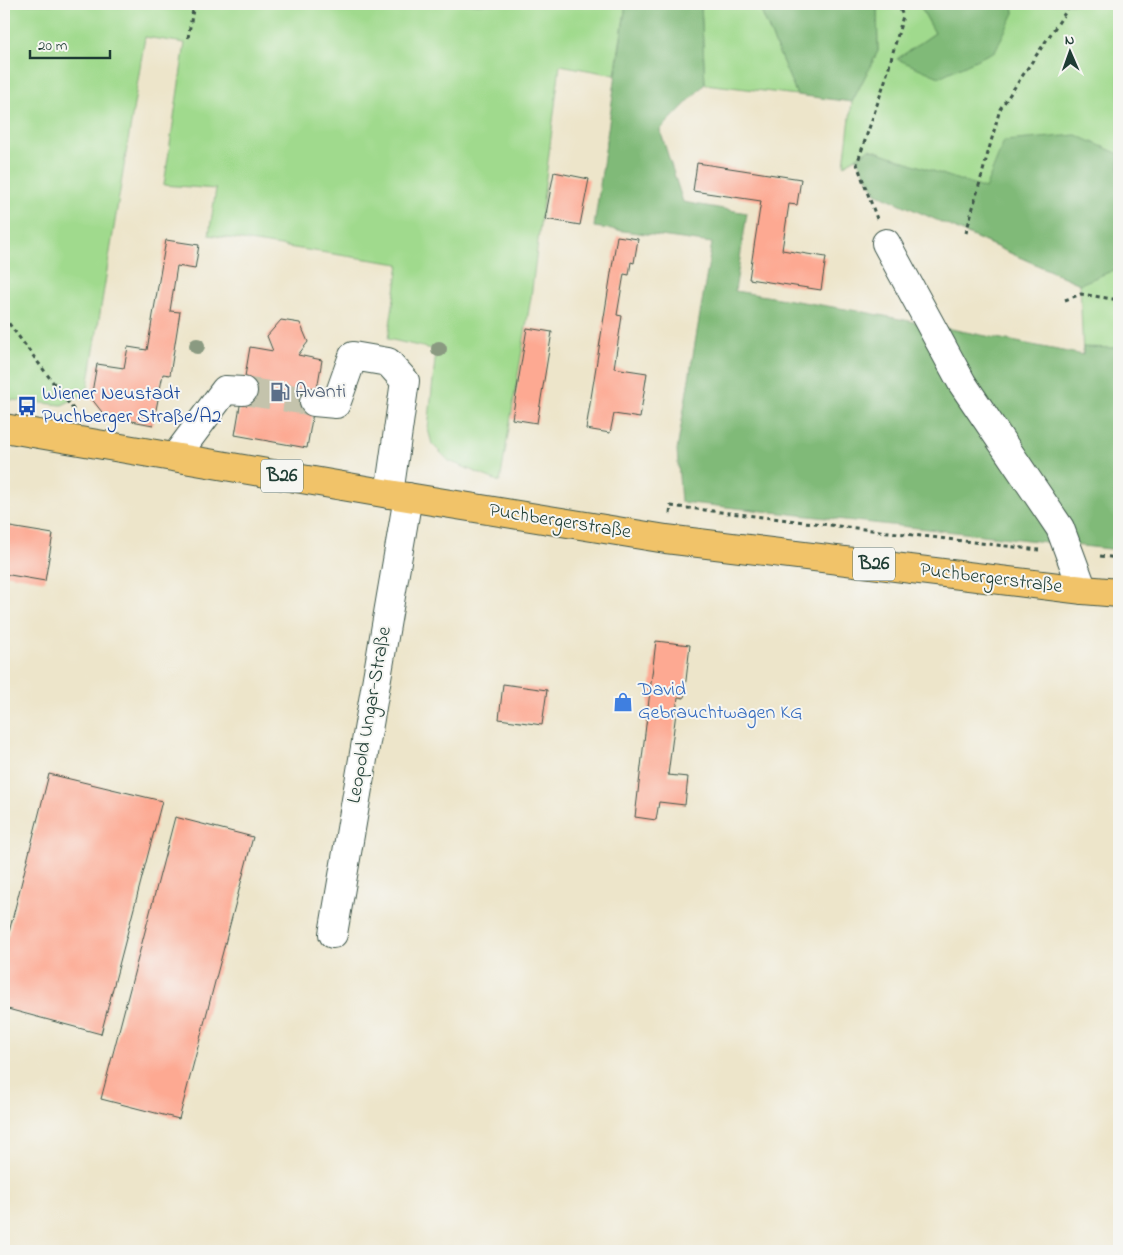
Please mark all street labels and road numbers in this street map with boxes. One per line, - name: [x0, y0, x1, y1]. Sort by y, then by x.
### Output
- road number: B26: [261, 460, 303, 492]
- street label: Puchbergerstraße: [487, 496, 633, 549]
- road number: B26: [853, 548, 895, 580]
- street label: Puchbergerstraße: [918, 556, 1064, 603]
- street label: Leopold Ungar-Straße: [340, 624, 401, 806]

